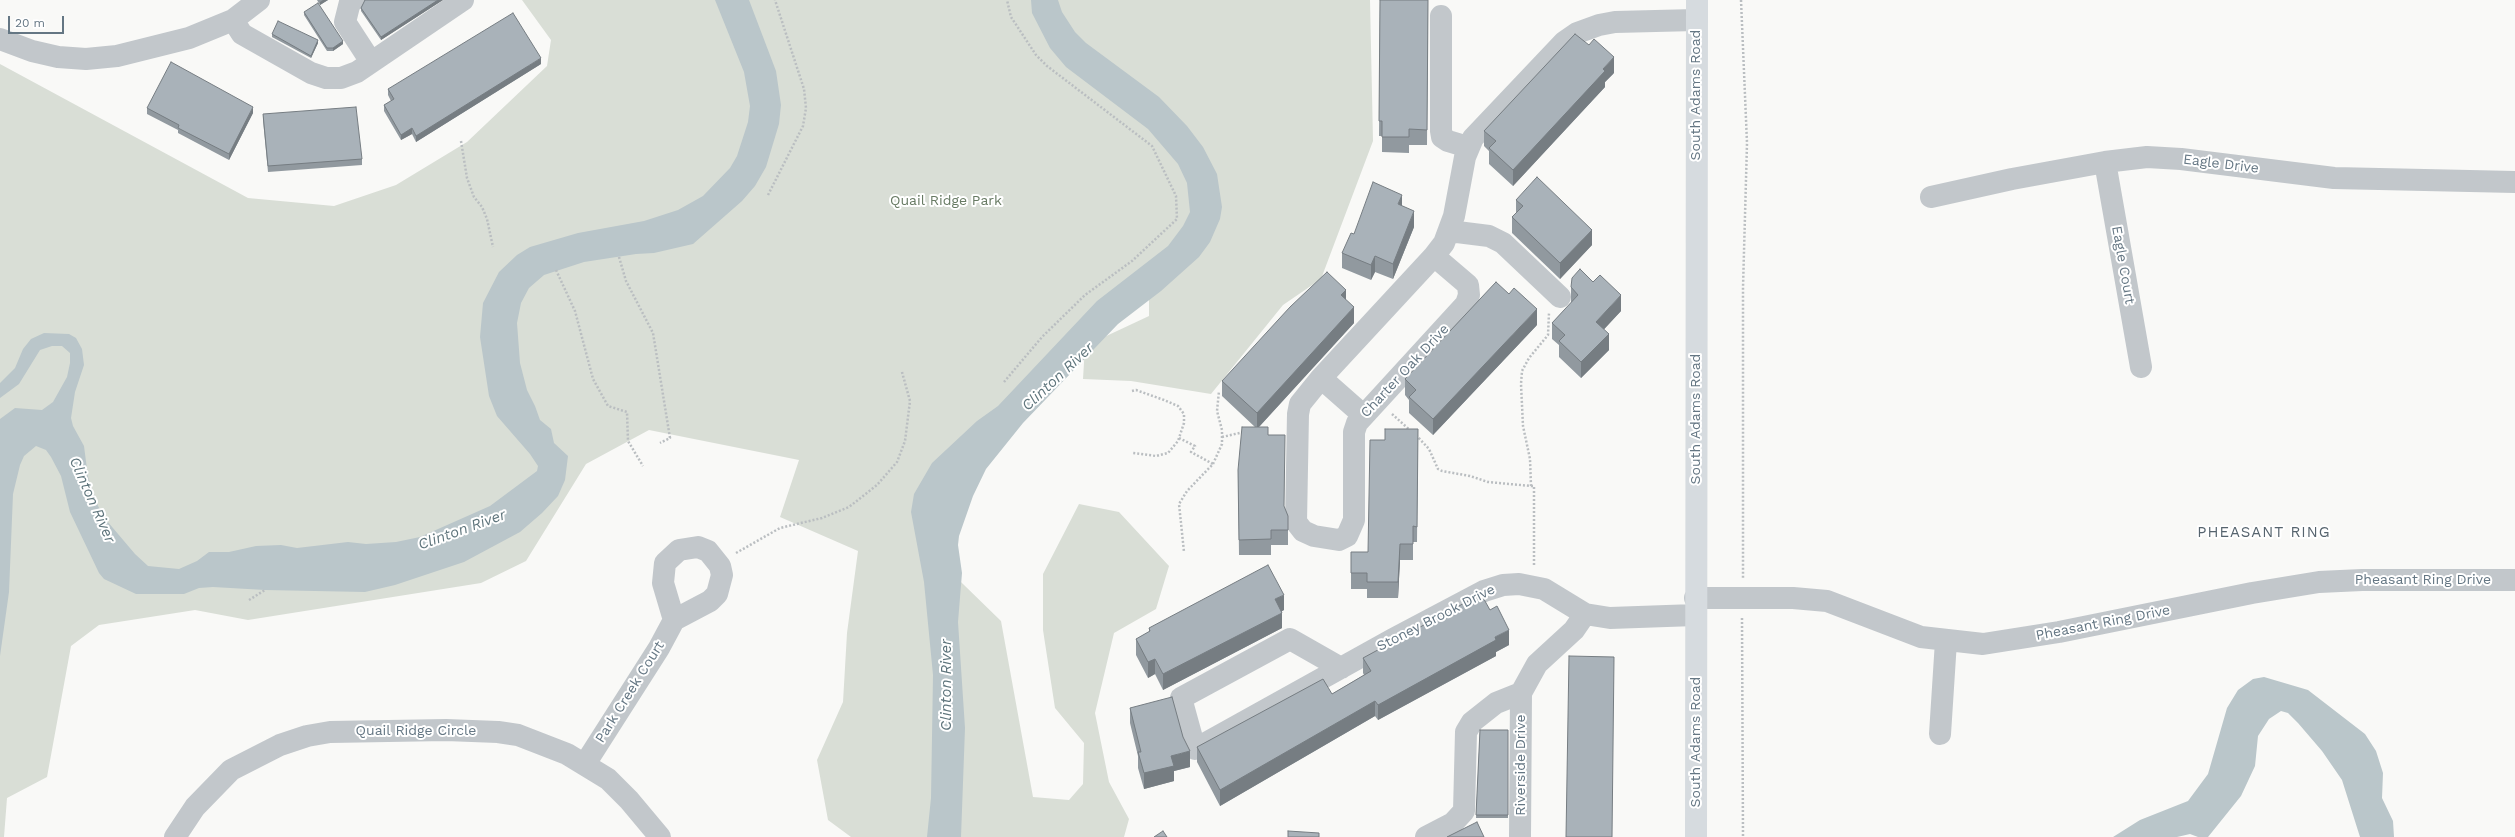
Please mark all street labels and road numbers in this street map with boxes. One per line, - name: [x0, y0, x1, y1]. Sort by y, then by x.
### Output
- street label: South Adams Road: [1688, 30, 1704, 160]
- street label: Eagle Drive: [2182, 151, 2260, 177]
- street label: Eagle Court: [2108, 225, 2138, 305]
- street label: Charter Oak Drive: [1357, 321, 1453, 421]
- street label: South Adams Road: [1688, 354, 1704, 484]
- street label: Pheasant Ring Drive: [2355, 572, 2491, 588]
- street label: Stoney Brook Drive: [1374, 581, 1498, 655]
- street label: Pheasant Ring Drive: [2034, 602, 2172, 644]
- street label: Park Creek Court: [592, 638, 668, 746]
- street label: South Adams Road: [1688, 677, 1704, 807]
- street label: Riverside Drive: [1513, 714, 1529, 816]
- street label: Quail Ridge Circle: [356, 723, 476, 739]

